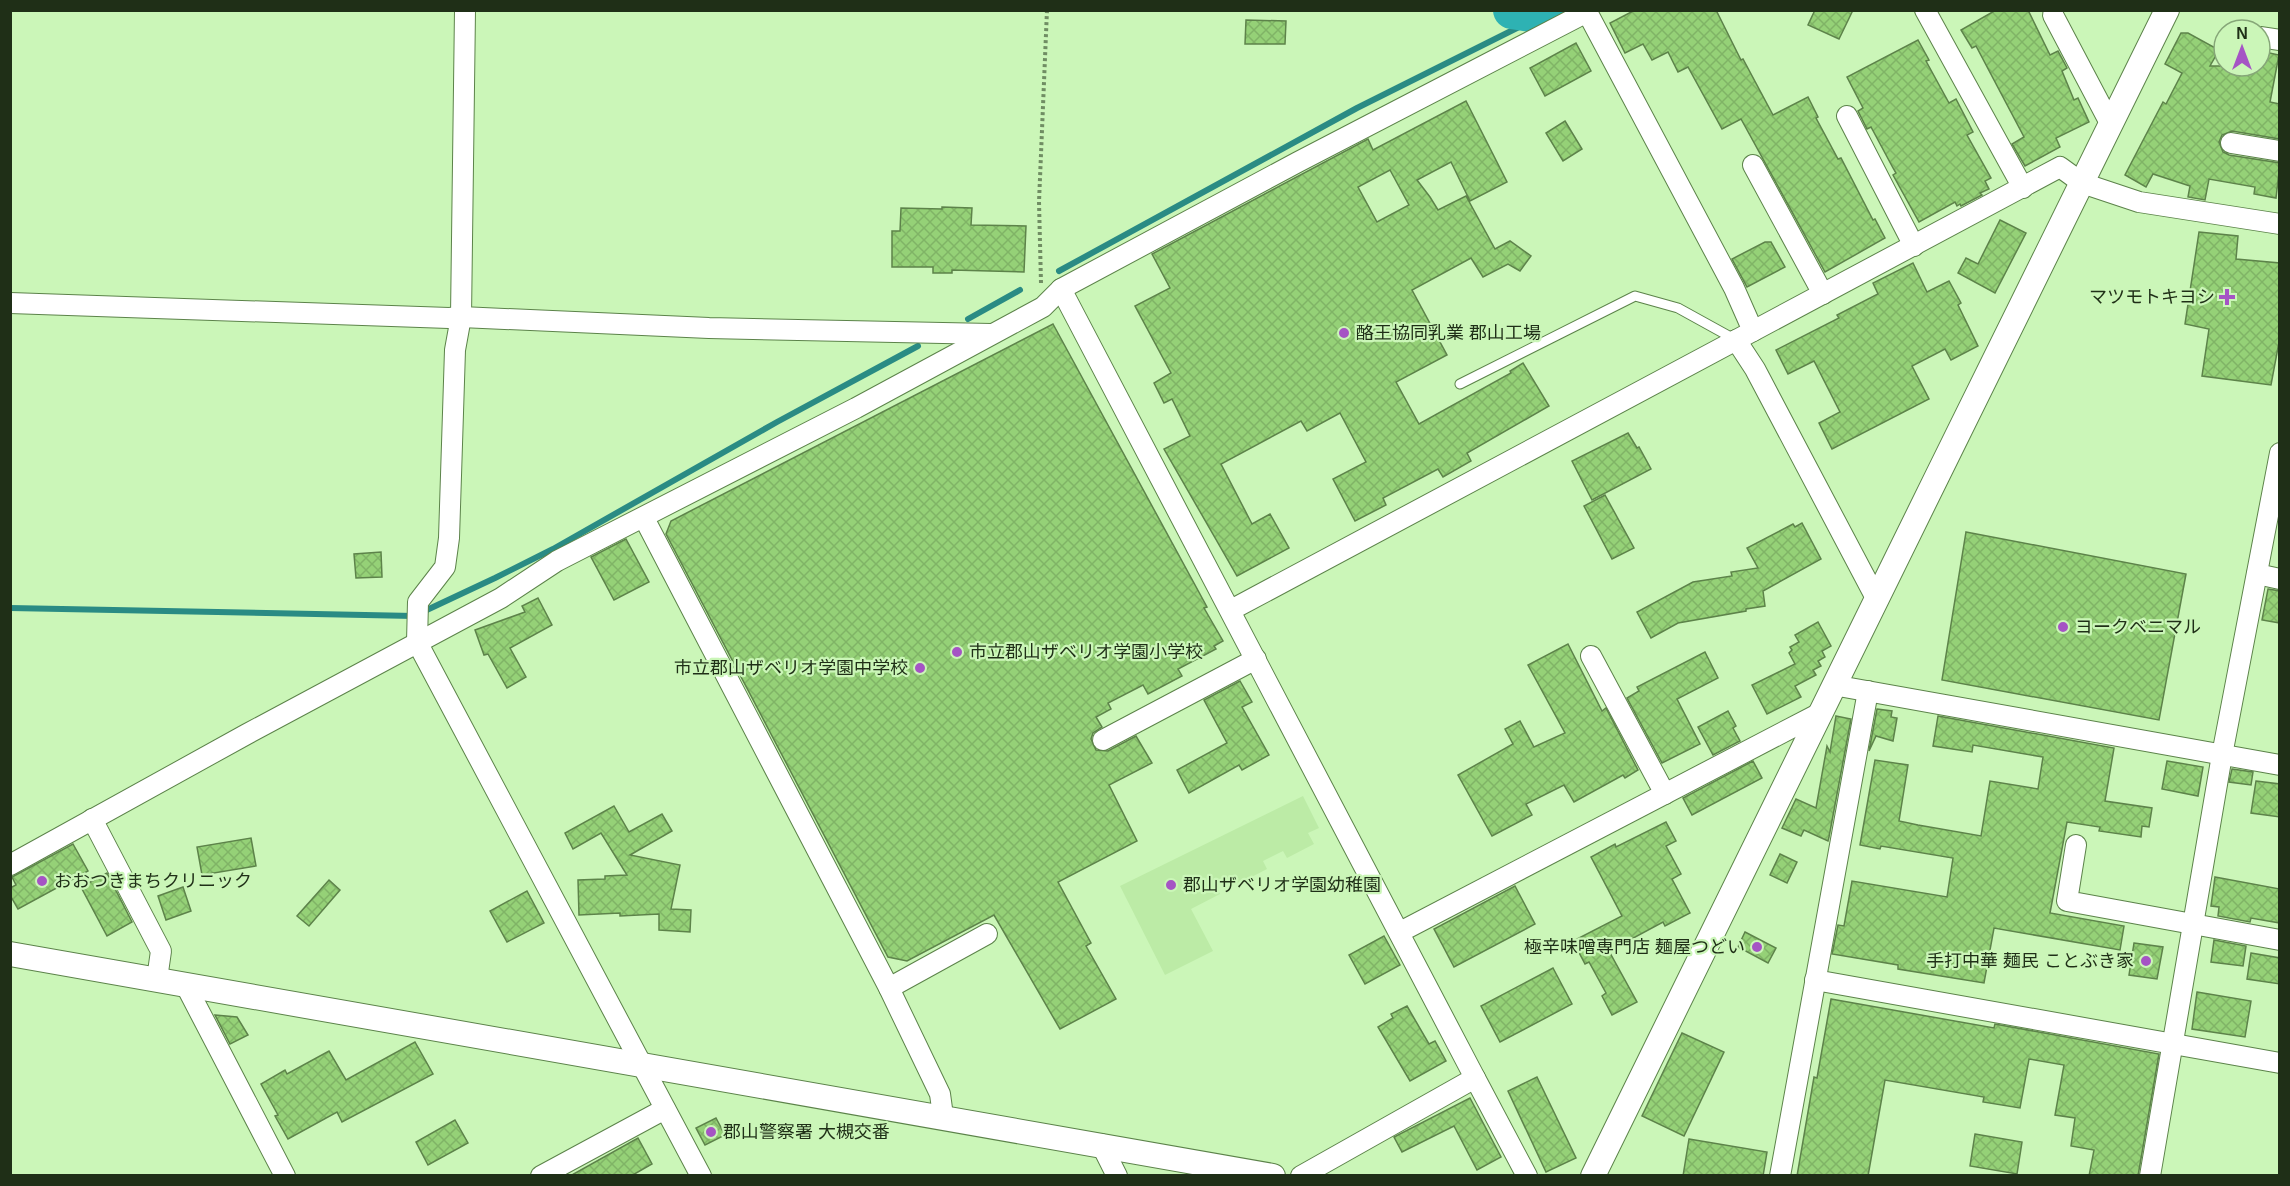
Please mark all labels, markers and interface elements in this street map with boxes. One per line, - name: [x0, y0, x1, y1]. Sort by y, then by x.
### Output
- north arrow: [2212, 18, 2272, 78]
- text: N: [2236, 25, 2248, 42]
- place label: マツモトキヨシ: [2089, 287, 2215, 307]
- marker: マツモトキヨシ: [2220, 290, 2234, 304]
- place label: 酪王協同乳業 郡山工場: [1356, 323, 1541, 343]
- marker: 酪王協同乳業 郡山工場: [1337, 326, 1351, 340]
- place label: ヨークベニマル: [2075, 617, 2201, 637]
- marker: ヨークベニマル: [2056, 620, 2070, 634]
- place label: 市立郡山ザベリオ学園小学校: [969, 642, 1203, 662]
- marker: 市立郡山ザベリオ学園小学校: [950, 645, 964, 659]
- place label: 市立郡山ザベリオ学園中学校: [674, 658, 908, 678]
- marker: 市立郡山ザベリオ学園中学校: [913, 661, 927, 675]
- place label: おおつきまちクリニック: [54, 871, 252, 891]
- marker: おおつきまちクリニック: [35, 874, 49, 888]
- place label: 郡山ザベリオ学園幼稚園: [1183, 875, 1381, 895]
- marker: 郡山ザベリオ学園幼稚園: [1164, 878, 1178, 892]
- place label: 極辛味噌専門店 麺屋つどい: [1524, 937, 1745, 957]
- marker: 極辛味噌専門店 麺屋つどい: [1750, 940, 1764, 954]
- place label: 手打中華 麺民 ことぶき家: [1926, 951, 2134, 971]
- marker: 手打中華 麺民 ことぶき家: [2139, 954, 2153, 968]
- place label: 郡山警察署 大槻交番: [723, 1122, 890, 1142]
- marker: 郡山警察署 大槻交番: [704, 1125, 718, 1139]

